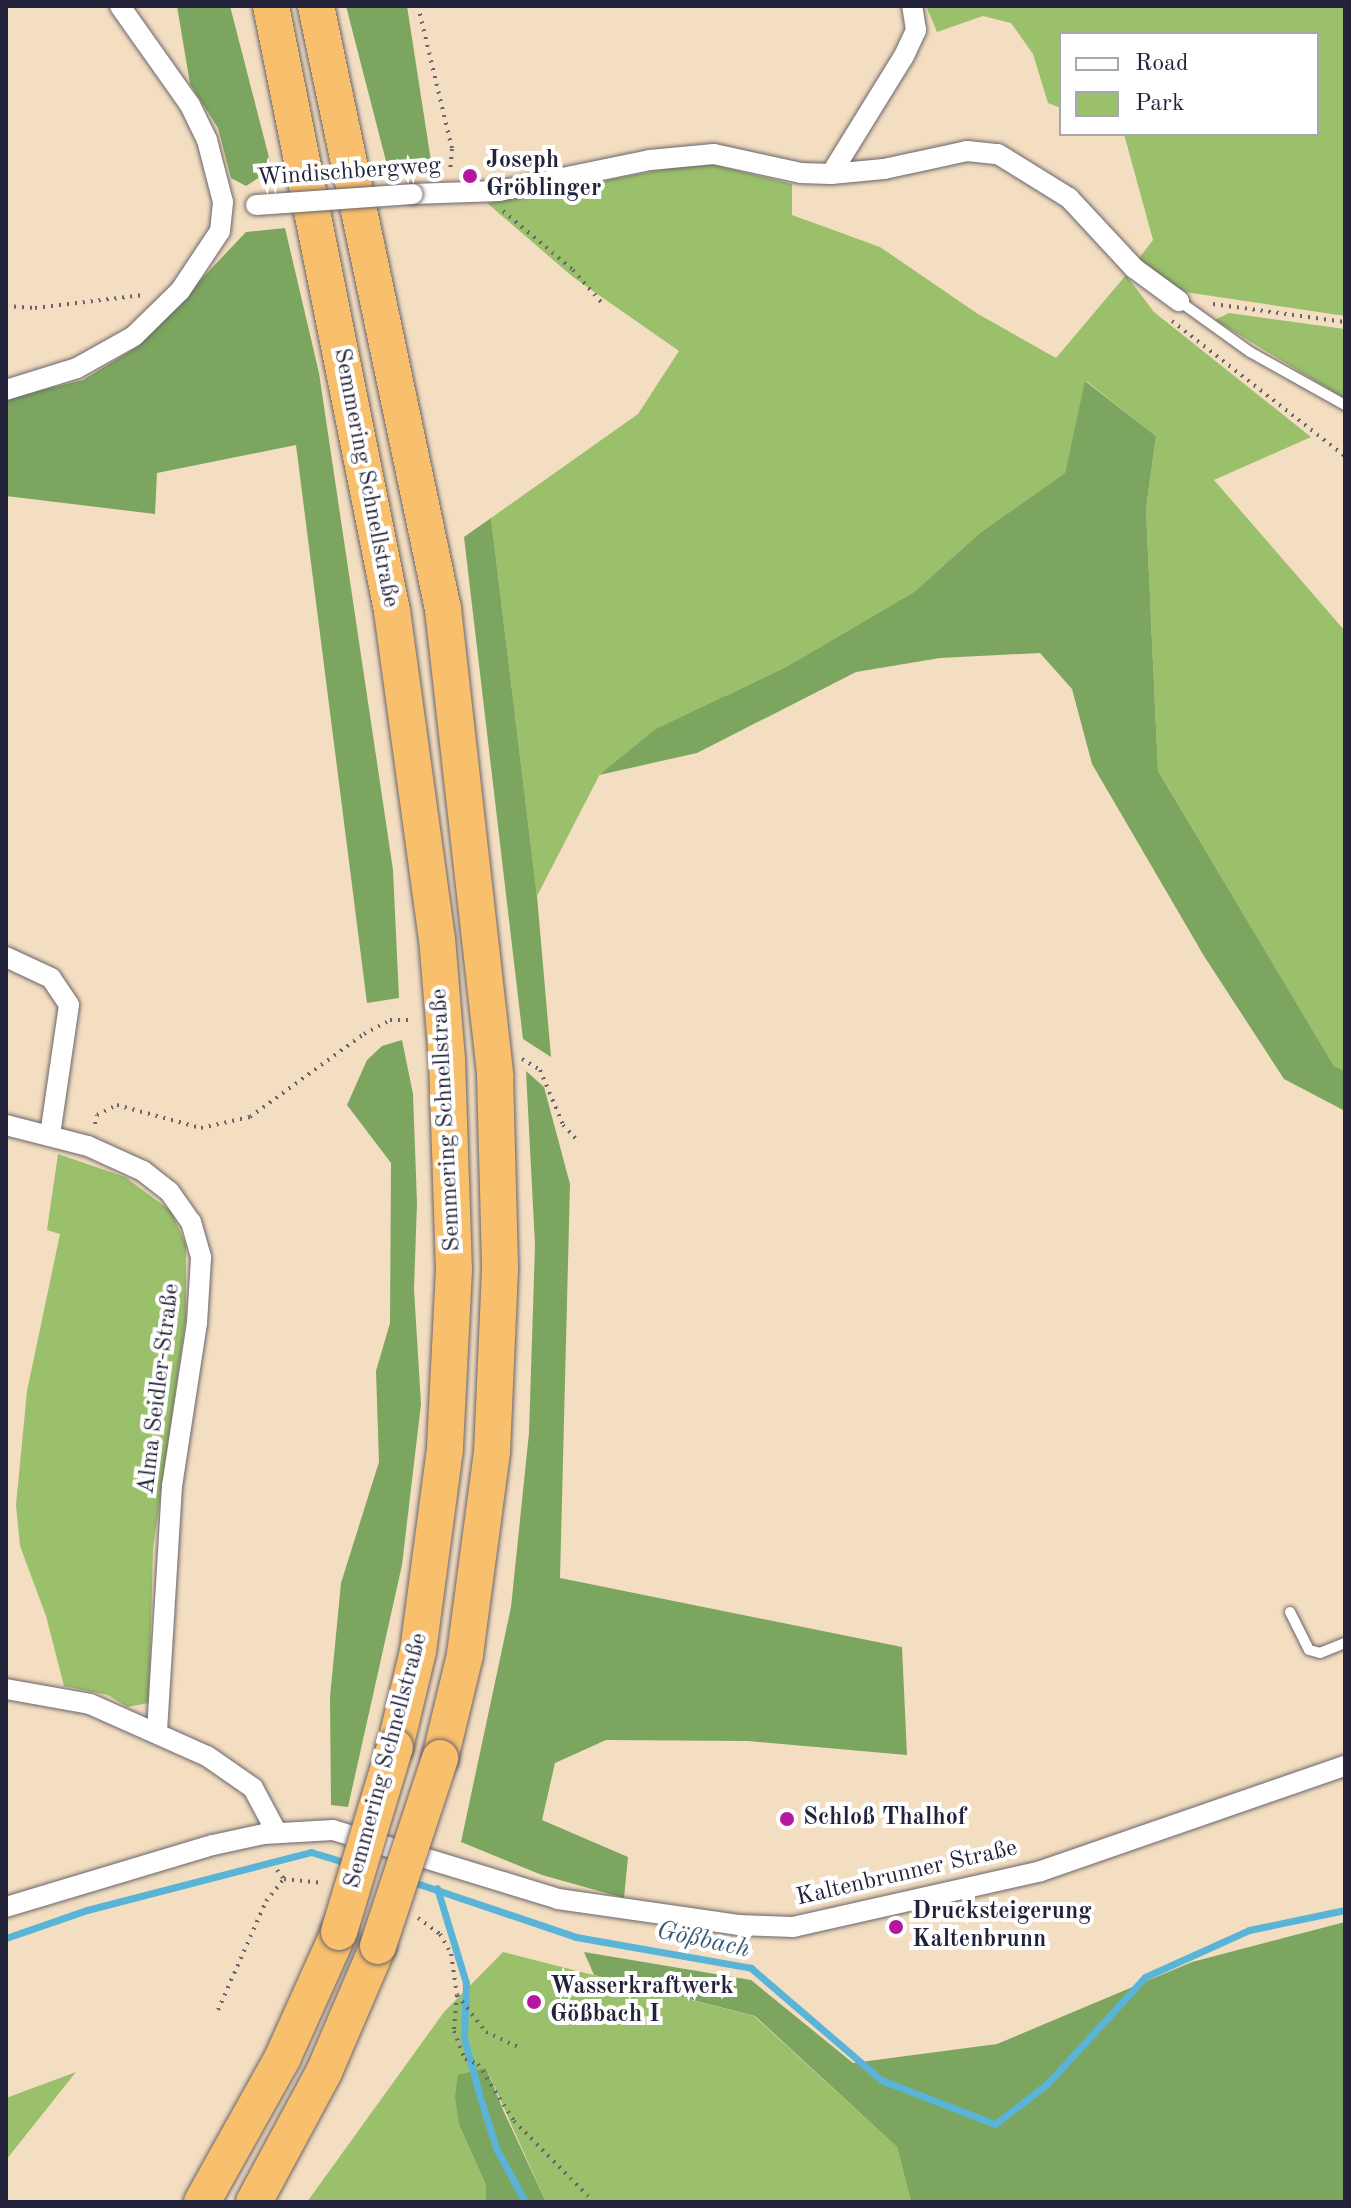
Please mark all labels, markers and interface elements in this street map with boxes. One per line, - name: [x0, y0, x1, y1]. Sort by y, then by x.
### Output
- legend: [1059, 32, 1319, 136]
- text: Road: [1135, 52, 1188, 76]
- text: Park: [1135, 92, 1184, 116]
- place label: Joseph Gröblinger: [486, 148, 601, 204]
- street label: Windischbergweg: [256, 152, 442, 194]
- marker: Joseph Gröblinger: [461, 167, 479, 185]
- street label: Semmering Schnellstraße: [326, 346, 404, 610]
- street label: Semmering Schnellstraße: [426, 988, 468, 1252]
- street label: Alma Seidler-Straße: [133, 1282, 187, 1496]
- street label: Semmering Schnellstraße: [339, 1630, 435, 1892]
- place label: Schloß Thalhof: [803, 1805, 966, 1833]
- marker: Schloß Thalhof: [778, 1810, 796, 1828]
- street label: Kaltenbrunner Straße: [794, 1835, 1020, 1913]
- place label: Drucksteigerung Kaltenbrunn: [912, 1899, 1092, 1955]
- water label: Gößbach: [654, 1916, 752, 1966]
- marker: Drucksteigerung Kaltenbrunn: [887, 1918, 905, 1936]
- place label: Wasserkraftwerk Gößbach I: [550, 1974, 734, 2030]
- marker: Wasserkraftwerk Gößbach I: [525, 1993, 543, 2011]

